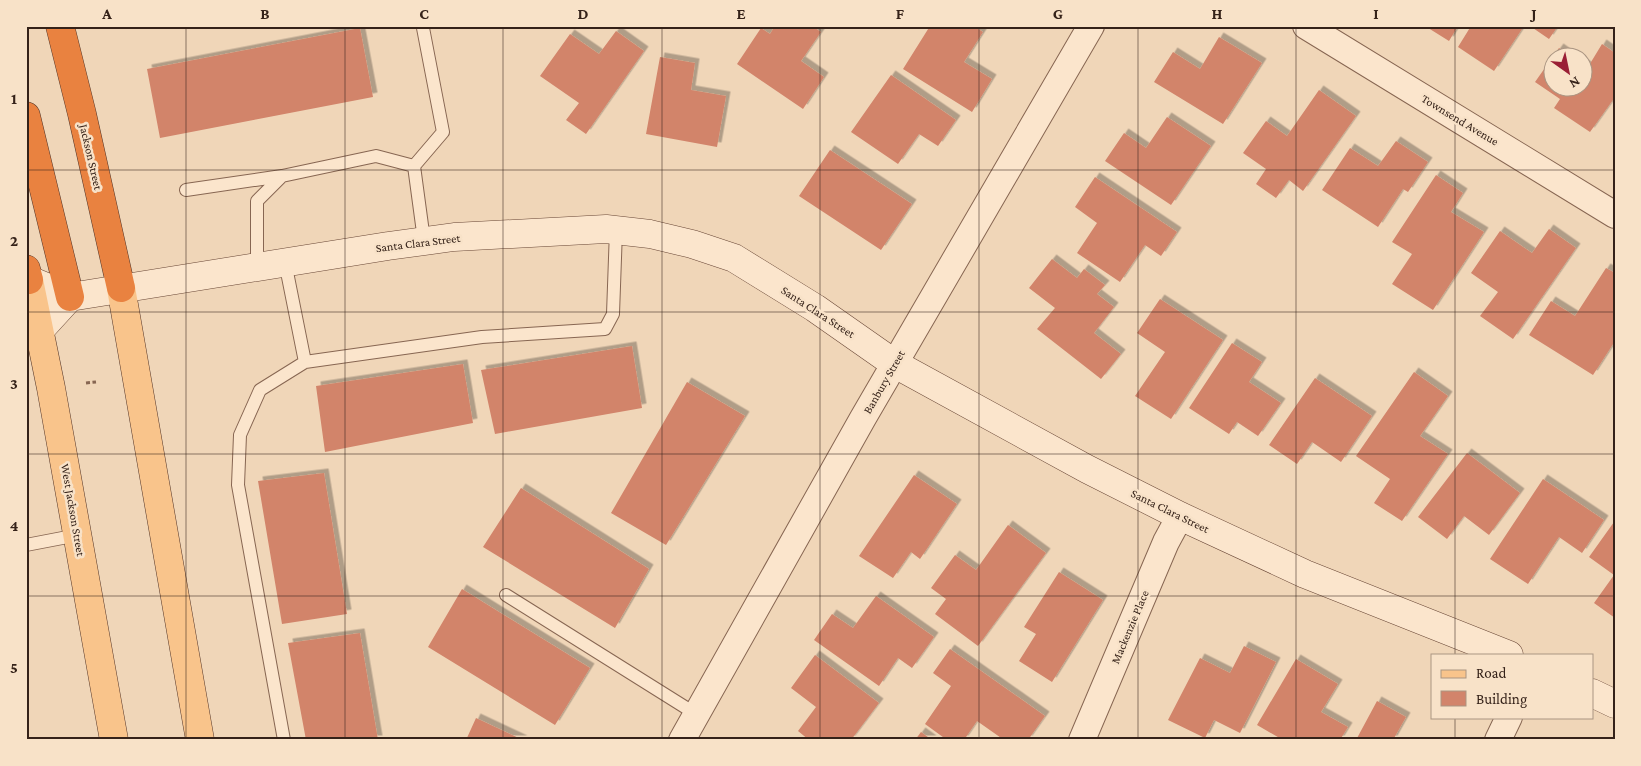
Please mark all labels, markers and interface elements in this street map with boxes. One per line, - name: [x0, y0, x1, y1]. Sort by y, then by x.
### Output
- text: A: [101, 5, 112, 22]
- text: B: [260, 5, 270, 22]
- text: C: [419, 5, 429, 22]
- text: D: [577, 5, 589, 22]
- text: E: [736, 5, 746, 22]
- text: F: [896, 5, 905, 22]
- text: G: [1053, 5, 1063, 22]
- text: H: [1212, 5, 1223, 22]
- text: I: [1373, 5, 1379, 22]
- text: J: [1529, 5, 1537, 22]
- north arrow: [1544, 48, 1594, 98]
- text: N: [1566, 74, 1583, 92]
- text: 1: [11, 90, 17, 107]
- street label: Townsend Avenue: [1419, 91, 1501, 149]
- street label: Jackson Street: [76, 122, 106, 192]
- street label: Santa Clara Street: [375, 231, 462, 255]
- text: 2: [10, 232, 18, 249]
- street label: Santa Clara Street: [779, 283, 858, 342]
- street label: Banbury Street: [860, 347, 908, 416]
- text: 3: [10, 375, 18, 392]
- street label: West Jackson Street: [58, 463, 88, 558]
- street label: Santa Clara Street: [1129, 486, 1212, 536]
- text: 4: [10, 517, 19, 534]
- street label: Mackenzie Place: [1108, 588, 1152, 666]
- legend: [1431, 654, 1594, 718]
- text: 5: [10, 659, 18, 676]
- text: Road: [1476, 665, 1507, 681]
- text: Building: [1476, 691, 1527, 708]

